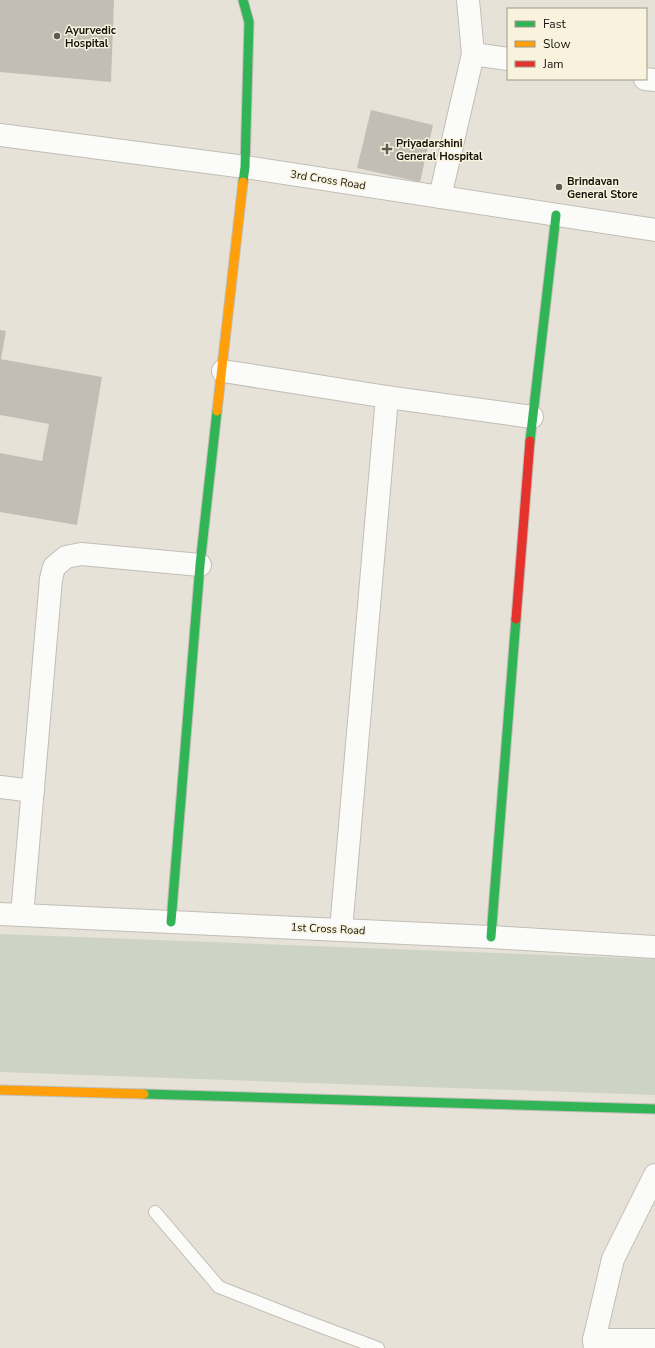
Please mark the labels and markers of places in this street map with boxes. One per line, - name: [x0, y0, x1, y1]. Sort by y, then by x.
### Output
- place label: Ayurvedic Hospital: [65, 23, 117, 51]
- marker: Ayurvedic Hospital: [52, 31, 62, 41]
- place label: Priyadarshini General Hospital: [396, 136, 483, 164]
- marker: Priyadarshini General Hospital: [381, 143, 393, 155]
- place label: Brindavan General Store: [567, 174, 638, 202]
- marker: Brindavan General Store: [554, 182, 564, 192]

